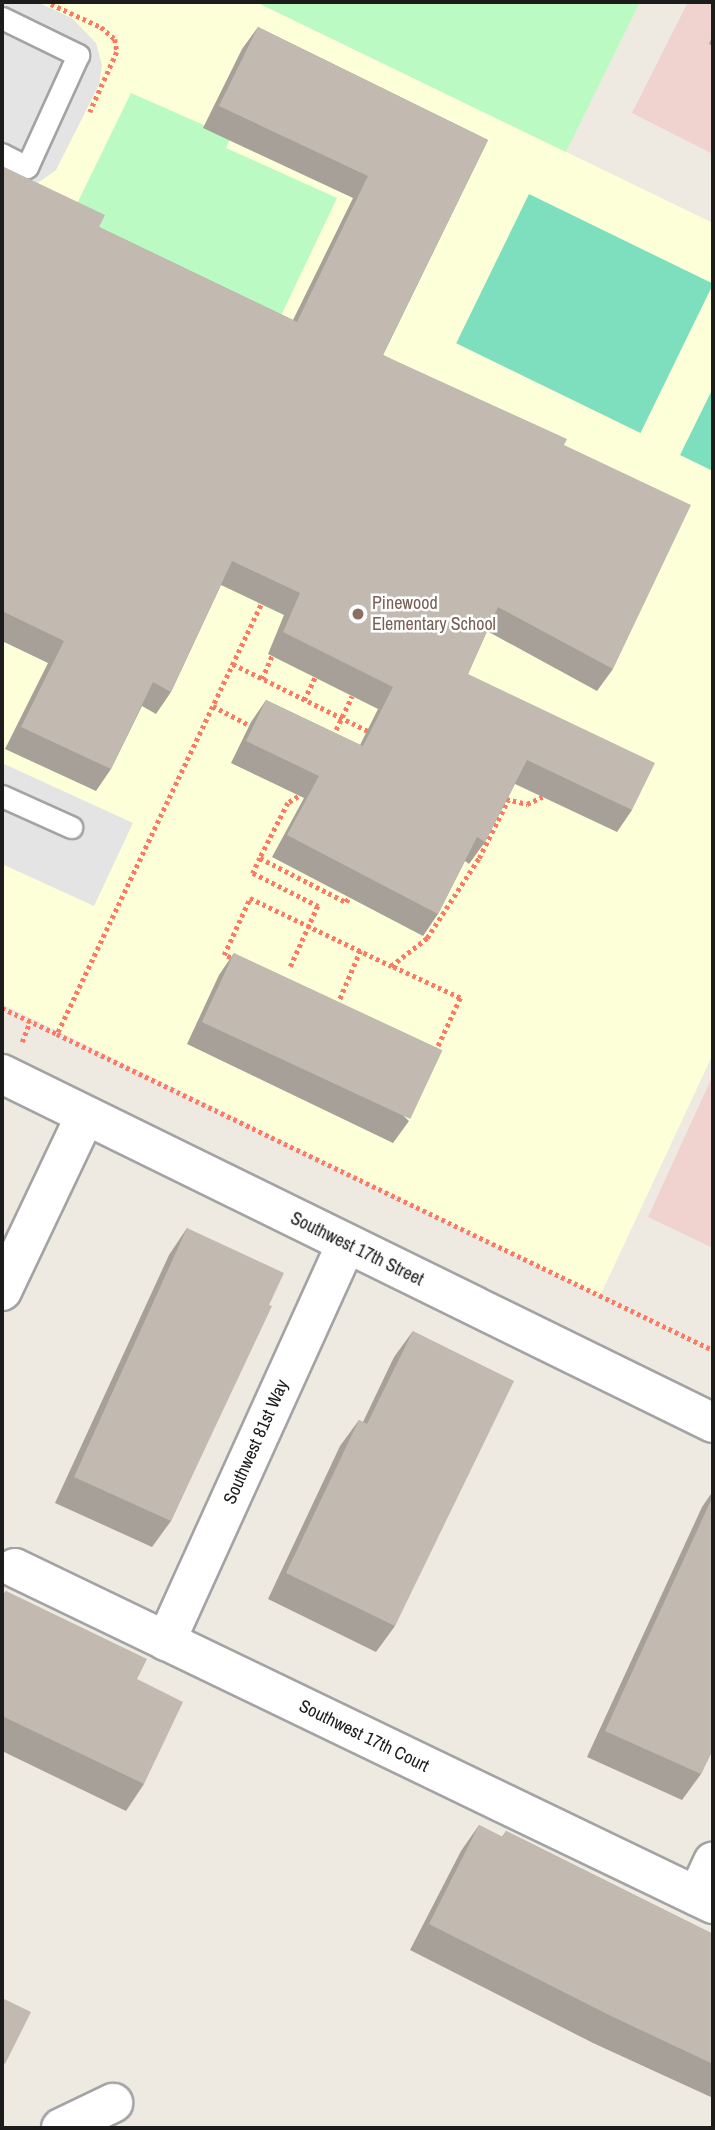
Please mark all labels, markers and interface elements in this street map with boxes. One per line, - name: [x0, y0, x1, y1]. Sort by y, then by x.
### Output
- place label: Pinewood Elementary School: [372, 593, 496, 636]
- marker: Pinewood Elementary School: [350, 606, 366, 622]
- street label: Southwest 17th Street: [287, 1207, 427, 1291]
- street label: Southwest 81st Way: [219, 1376, 293, 1508]
- street label: Southwest 17th Court: [295, 1695, 433, 1777]

